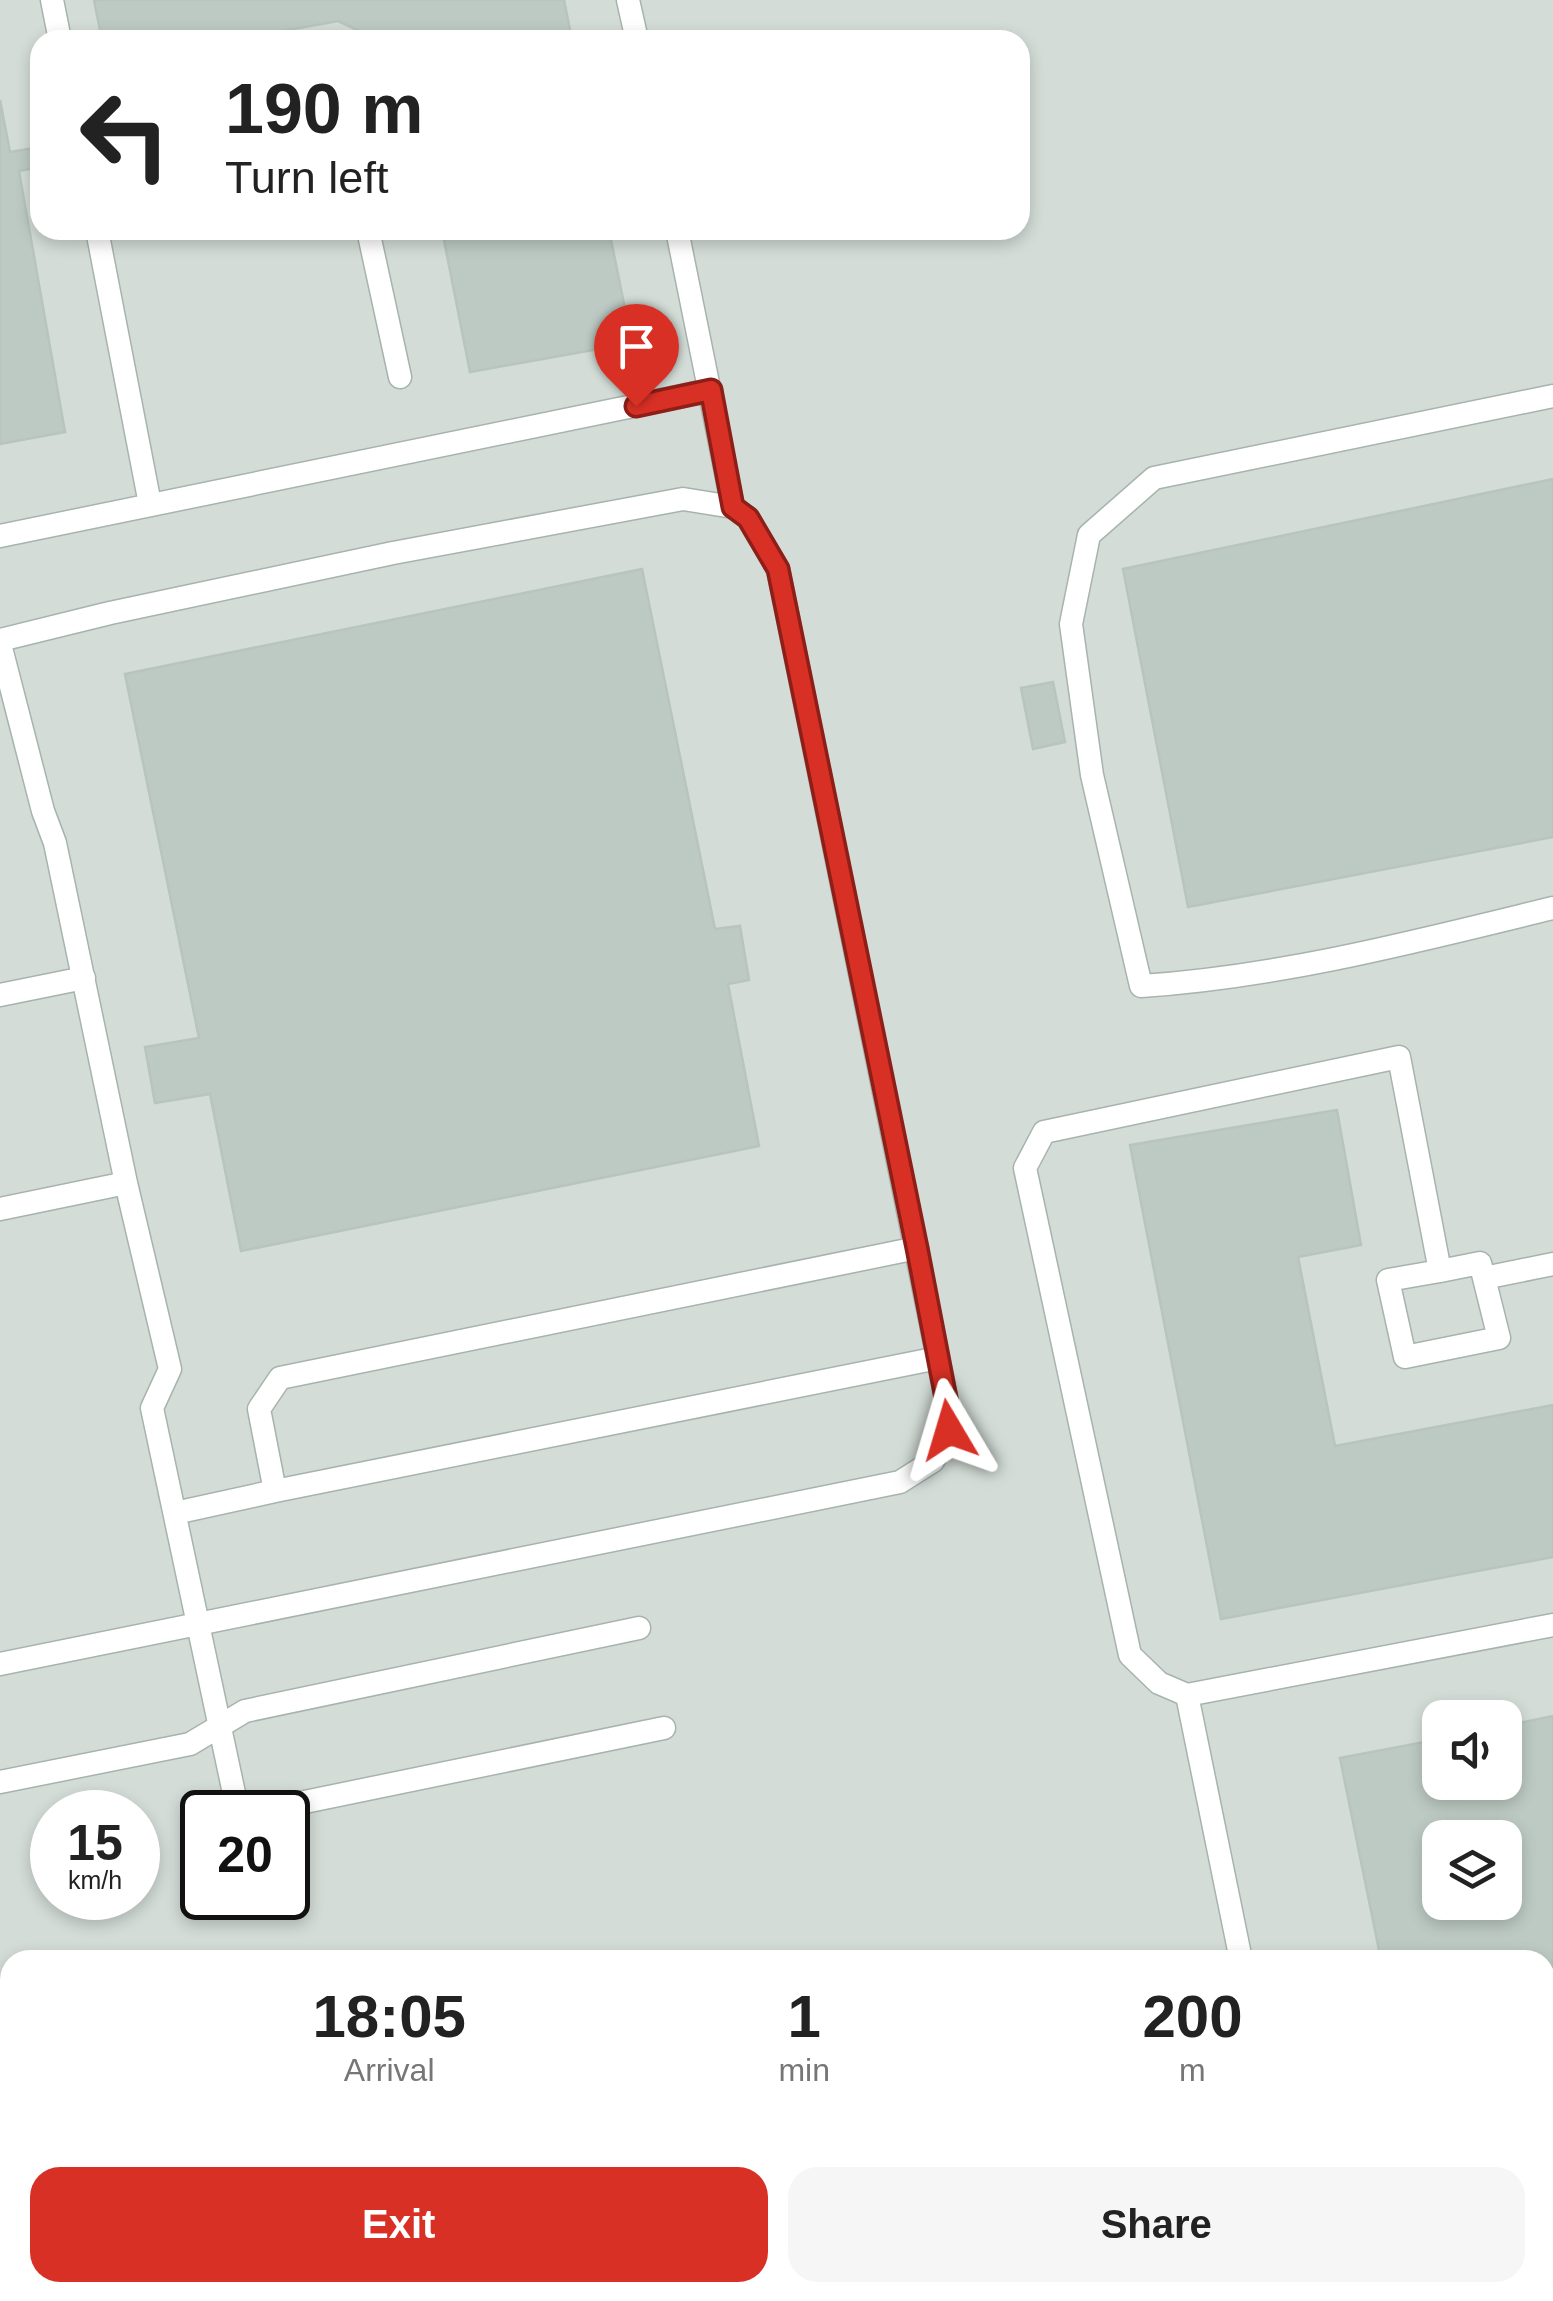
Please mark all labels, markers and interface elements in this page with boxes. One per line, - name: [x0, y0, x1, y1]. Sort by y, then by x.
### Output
- icon: left: [60, 70, 190, 200]
- text: 190 m: [225, 70, 423, 148]
- text: Turn left: [225, 152, 388, 203]
- pin: [594, 304, 679, 407]
- icon: arrive: [609, 319, 664, 374]
- position arrow: [897, 1378, 1001, 1482]
- map controls: [1422, 1700, 1522, 1920]
- button: sound: [1422, 1700, 1522, 1800]
- speed limit sign: 20: [180, 1790, 310, 1920]
- text: 15: [67, 1815, 123, 1871]
- button: layers: [1422, 1820, 1522, 1920]
- text: km/h: [68, 1866, 122, 1894]
- text: 18:05: [312, 1983, 466, 2050]
- text: 1: [787, 1983, 821, 2050]
- text: 200: [1142, 1983, 1243, 2050]
- text: Arrival: [344, 2052, 435, 2088]
- text: min: [778, 2052, 830, 2088]
- text: m: [1179, 2052, 1206, 2088]
- button: Exit: [30, 2167, 768, 2282]
- button: Share: [788, 2167, 1525, 2282]

